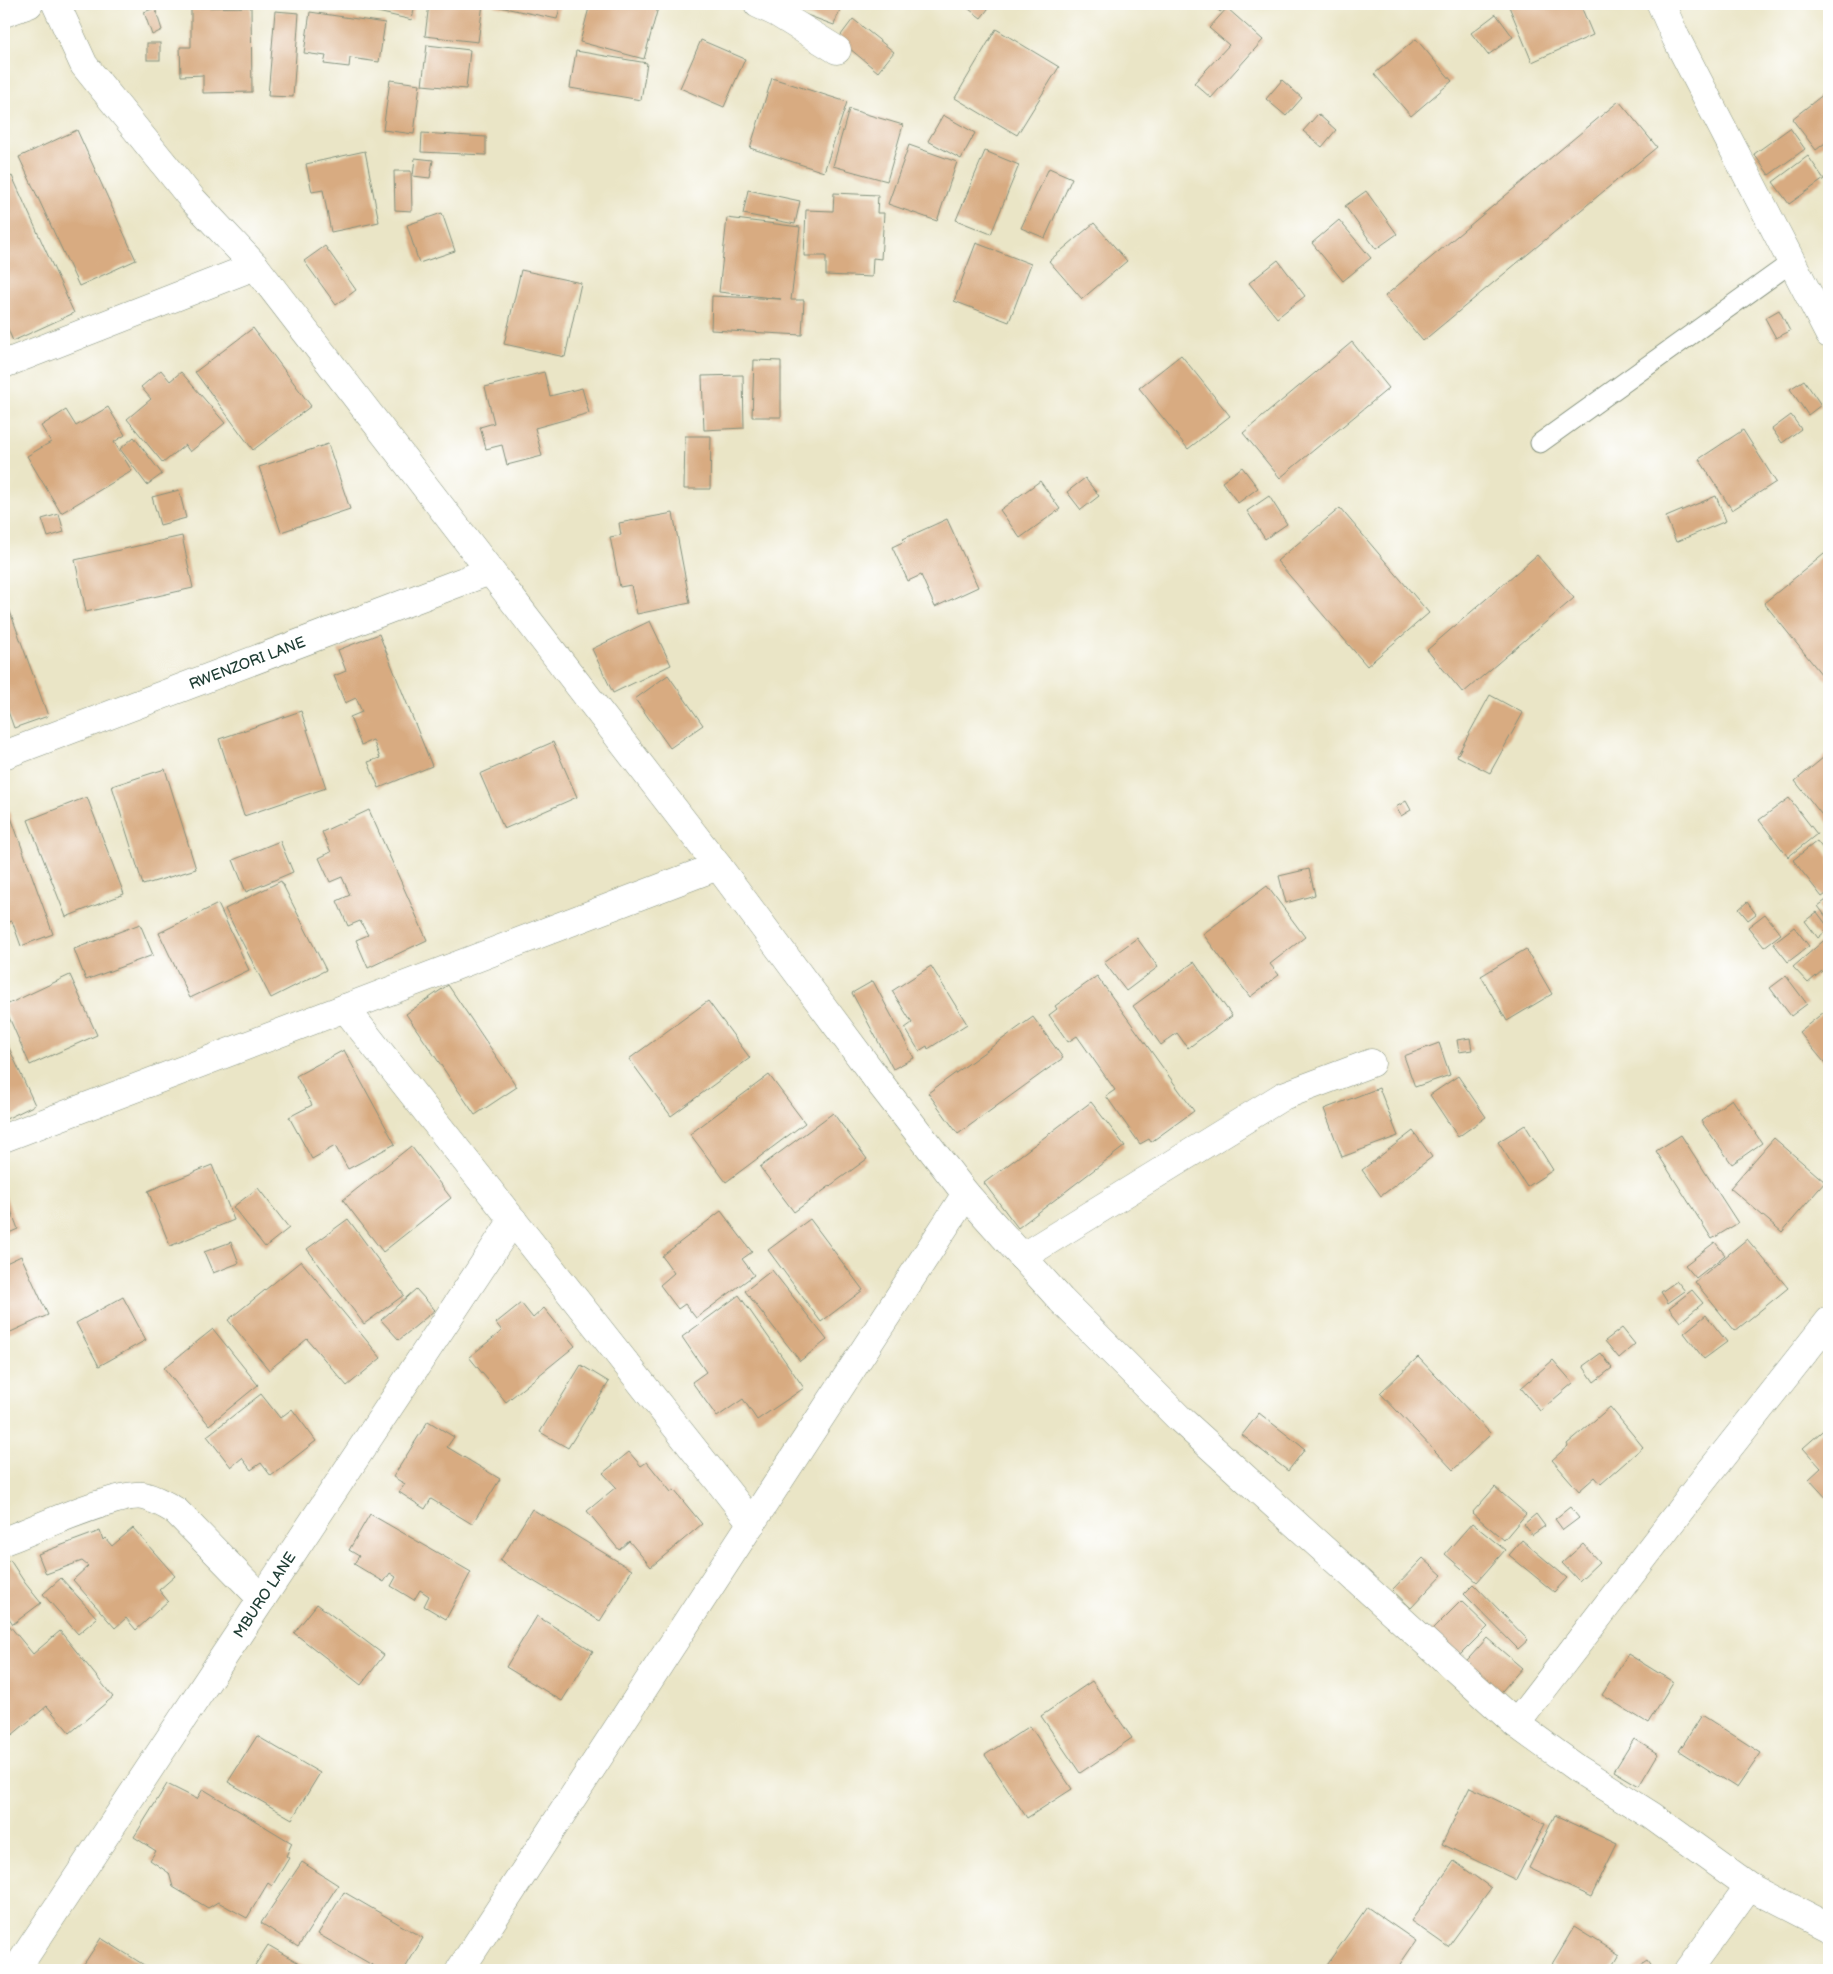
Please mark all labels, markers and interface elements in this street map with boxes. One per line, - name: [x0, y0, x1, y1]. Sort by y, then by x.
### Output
- street label: RWENZORI LANE: [187, 633, 308, 694]
- street label: MBURO LANE: [230, 1548, 300, 1642]

